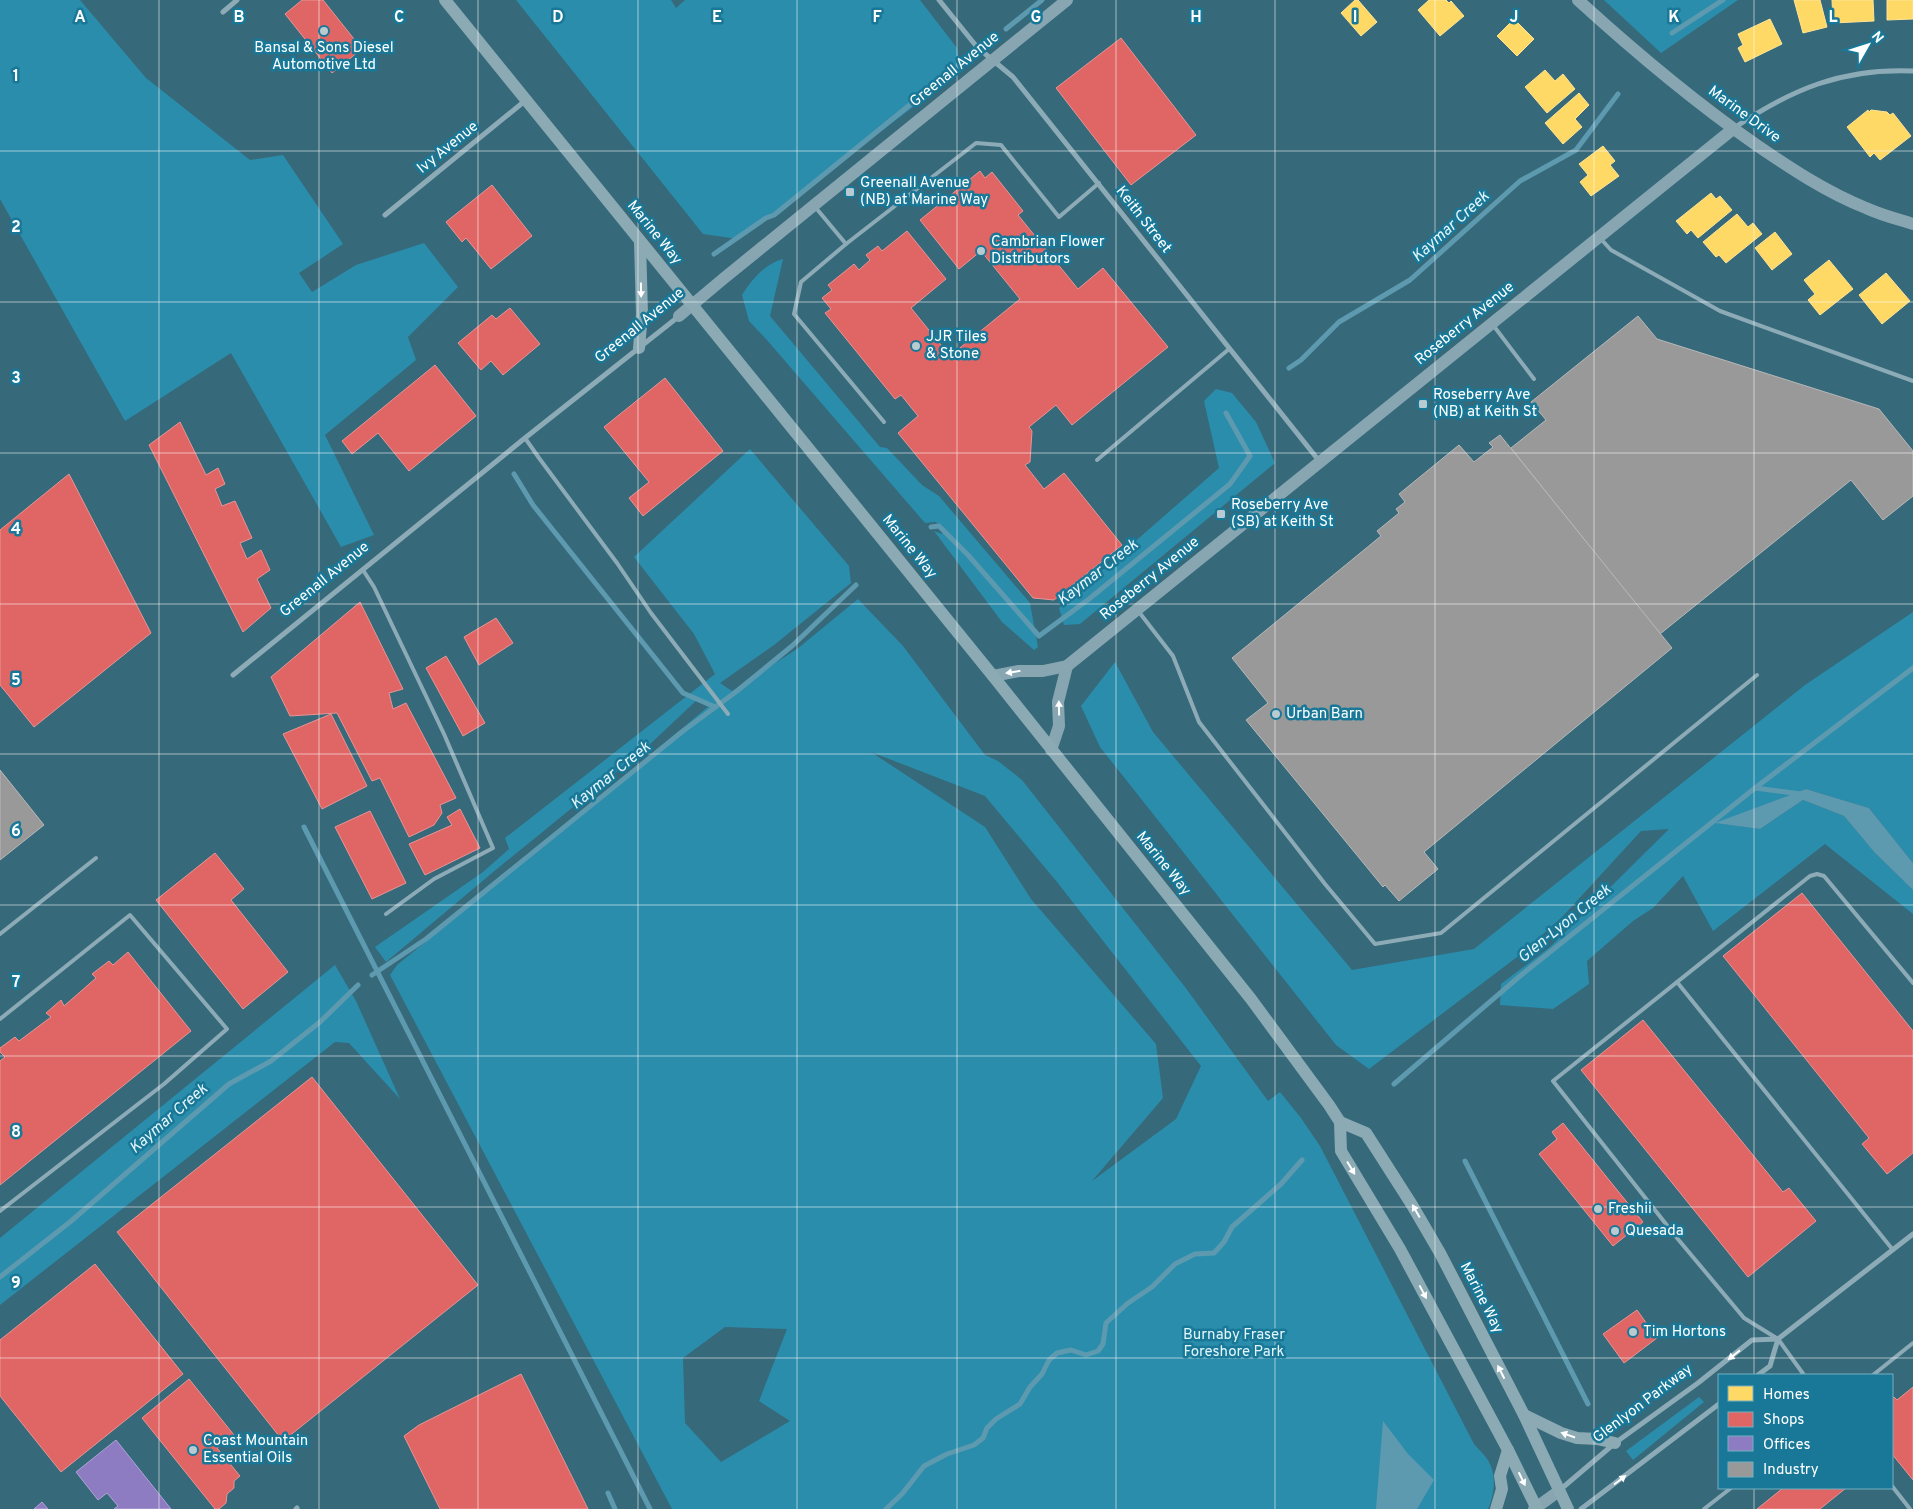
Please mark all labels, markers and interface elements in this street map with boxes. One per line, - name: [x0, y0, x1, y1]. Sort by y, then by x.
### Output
- text: A: [74, 8, 86, 28]
- text: B: [233, 8, 245, 28]
- text: C: [394, 8, 404, 28]
- text: D: [552, 8, 564, 28]
- text: E: [712, 8, 722, 28]
- text: F: [872, 8, 882, 28]
- text: G: [1031, 8, 1041, 28]
- text: H: [1190, 8, 1202, 28]
- text: I: [1353, 8, 1357, 28]
- text: J: [1510, 8, 1518, 28]
- text: K: [1668, 8, 1680, 28]
- text: L: [1828, 8, 1838, 28]
- north arrow: [1843, 20, 1893, 70]
- marker: Bansal & Sons Diesel Automotive Ltd: [318, 25, 330, 37]
- street label: Greenall Avenue: [906, 28, 1004, 112]
- text: N: [1867, 29, 1887, 47]
- place label: Bansal & Sons Diesel Automotive Ltd: [254, 39, 394, 75]
- text: 1: [13, 67, 19, 87]
- street label: Marine Drive: [1704, 82, 1784, 148]
- street label: Ivy Avenue: [414, 118, 482, 178]
- place label: Greenall Avenue (NB) at Marine Way: [860, 174, 988, 210]
- street label: Keith Street: [1111, 183, 1175, 257]
- marker: Greenall Avenue (NB) at Marine Way: [844, 186, 856, 198]
- water label: Kaymar Creek: [1408, 186, 1495, 267]
- street label: Marine Way: [622, 197, 686, 269]
- text: 2: [11, 218, 21, 238]
- place label: Cambrian Flower Distributors: [991, 233, 1105, 269]
- marker: Cambrian Flower Distributors: [975, 245, 987, 257]
- street label: Roseberry Avenue: [1411, 278, 1519, 370]
- one-way arrow: [637, 282, 645, 298]
- street label: Greenall Avenue: [591, 284, 689, 368]
- place label: JJR Tiles & Stone: [926, 328, 987, 364]
- marker: JJR Tiles & Stone: [910, 340, 922, 352]
- text: 3: [11, 369, 21, 389]
- place label: Roseberry Ave (NB) at Keith St: [1433, 386, 1537, 422]
- marker: Roseberry Ave (NB) at Keith St: [1417, 398, 1429, 410]
- place label: Roseberry Ave (SB) at Keith St: [1231, 496, 1334, 532]
- marker: Roseberry Ave (SB) at Keith St: [1215, 508, 1227, 520]
- street label: Marine Way: [877, 511, 941, 583]
- text: 4: [11, 520, 21, 540]
- street label: Roseberry Avenue: [1096, 533, 1204, 625]
- water label: Kaymar Creek: [1054, 535, 1143, 611]
- street label: Greenall Avenue: [276, 538, 374, 622]
- one-way arrow: [1005, 669, 1021, 677]
- text: 5: [11, 671, 21, 691]
- one-way arrow: [1055, 700, 1063, 716]
- place label: Urban Barn: [1286, 705, 1363, 724]
- marker: Urban Barn: [1270, 708, 1282, 720]
- water label: Kaymar Creek: [567, 737, 656, 814]
- text: 6: [11, 822, 21, 842]
- street label: Marine Way: [1131, 828, 1195, 900]
- water label: Glen-Lyon Creek: [1514, 880, 1617, 968]
- text: 7: [12, 973, 20, 993]
- water label: Kaymar Creek: [126, 1079, 213, 1158]
- text: 8: [11, 1123, 21, 1143]
- one-way arrow: [1347, 1161, 1356, 1174]
- place label: Freshii: [1608, 1200, 1652, 1219]
- marker: Freshii: [1592, 1203, 1604, 1215]
- one-way arrow: [1411, 1204, 1420, 1217]
- place label: Quesada: [1625, 1222, 1684, 1241]
- marker: Quesada: [1609, 1225, 1621, 1237]
- street label: Marine Way: [1455, 1259, 1507, 1337]
- text: 9: [11, 1274, 21, 1294]
- one-way arrow: [1419, 1284, 1427, 1299]
- place label: Tim Hortons: [1643, 1323, 1726, 1342]
- park label: Burnaby Fraser Foreshore Park: [1183, 1326, 1285, 1362]
- marker: Tim Hortons: [1627, 1326, 1639, 1338]
- one-way arrow: [1728, 1349, 1741, 1360]
- street label: Glenlyon Parkway: [1589, 1360, 1697, 1448]
- one-way arrow: [1497, 1365, 1505, 1379]
- legend: [1718, 1374, 1893, 1489]
- text: Homes: [1763, 1386, 1810, 1405]
- text: Shops: [1763, 1411, 1804, 1430]
- one-way arrow: [1560, 1431, 1575, 1439]
- place label: Coast Mountain Essential Oils: [203, 1432, 308, 1468]
- text: Offices: [1763, 1436, 1810, 1455]
- marker: Coast Mountain Essential Oils: [187, 1444, 199, 1456]
- text: Industry: [1763, 1461, 1819, 1480]
- one-way arrow: [1518, 1471, 1526, 1486]
- one-way arrow: [1613, 1474, 1626, 1485]

